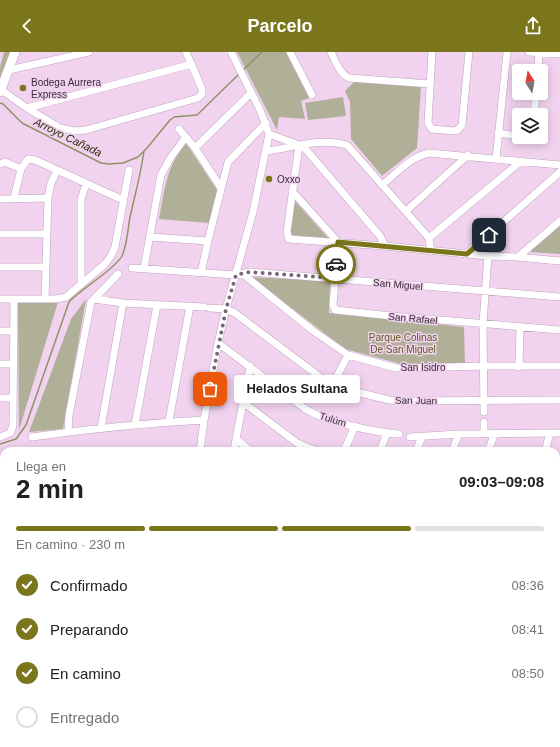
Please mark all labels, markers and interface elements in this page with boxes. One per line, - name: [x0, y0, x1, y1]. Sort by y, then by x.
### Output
- icon: back: [16, 15, 38, 37]
- icon: share: [522, 15, 544, 37]
- text: Parcelo: [247, 16, 313, 36]
- north arrow: [512, 64, 548, 100]
- map controls: [512, 64, 548, 144]
- place label: Bodega Aurrera Express: [31, 77, 101, 100]
- marker: Bodega Aurrera Express: [18, 83, 28, 93]
- button: layers: [512, 108, 548, 144]
- water label: Arroyo Cañada: [31, 115, 104, 159]
- marker: Oxxo: [264, 174, 274, 184]
- place label: Oxxo: [277, 174, 301, 185]
- pin: [472, 218, 506, 252]
- icon: home: [478, 224, 500, 246]
- courier: [316, 244, 356, 284]
- icon: car: [325, 253, 347, 275]
- street label: San Miguel: [373, 277, 423, 292]
- street label: San Rafael: [388, 311, 438, 326]
- park label: Parque Colinas De San Miguel: [369, 332, 437, 355]
- street label: San Isidro: [400, 362, 446, 373]
- pin: [193, 372, 227, 406]
- callout: Helados Sultana: [234, 375, 360, 403]
- icon: bag: [199, 378, 221, 400]
- text: Helados Sultana: [246, 381, 348, 396]
- street label: San Juan: [395, 395, 437, 406]
- street label: Tulúm: [318, 410, 348, 429]
- text: Llega en: [16, 459, 66, 474]
- text: 09:03–09:08: [459, 473, 544, 490]
- text: 2 min: [16, 474, 84, 504]
- text: En camino · 230 m: [16, 537, 125, 552]
- icon: check: [16, 574, 38, 596]
- text: Confirmado: [50, 577, 128, 594]
- text: 08:36: [511, 578, 544, 593]
- icon: check: [16, 618, 38, 640]
- text: Preparando: [50, 621, 128, 638]
- text: 08:41: [511, 622, 544, 637]
- icon: check: [16, 662, 38, 684]
- text: En camino: [50, 665, 121, 682]
- text: 08:50: [511, 666, 544, 681]
- text: Entregado: [50, 709, 119, 726]

